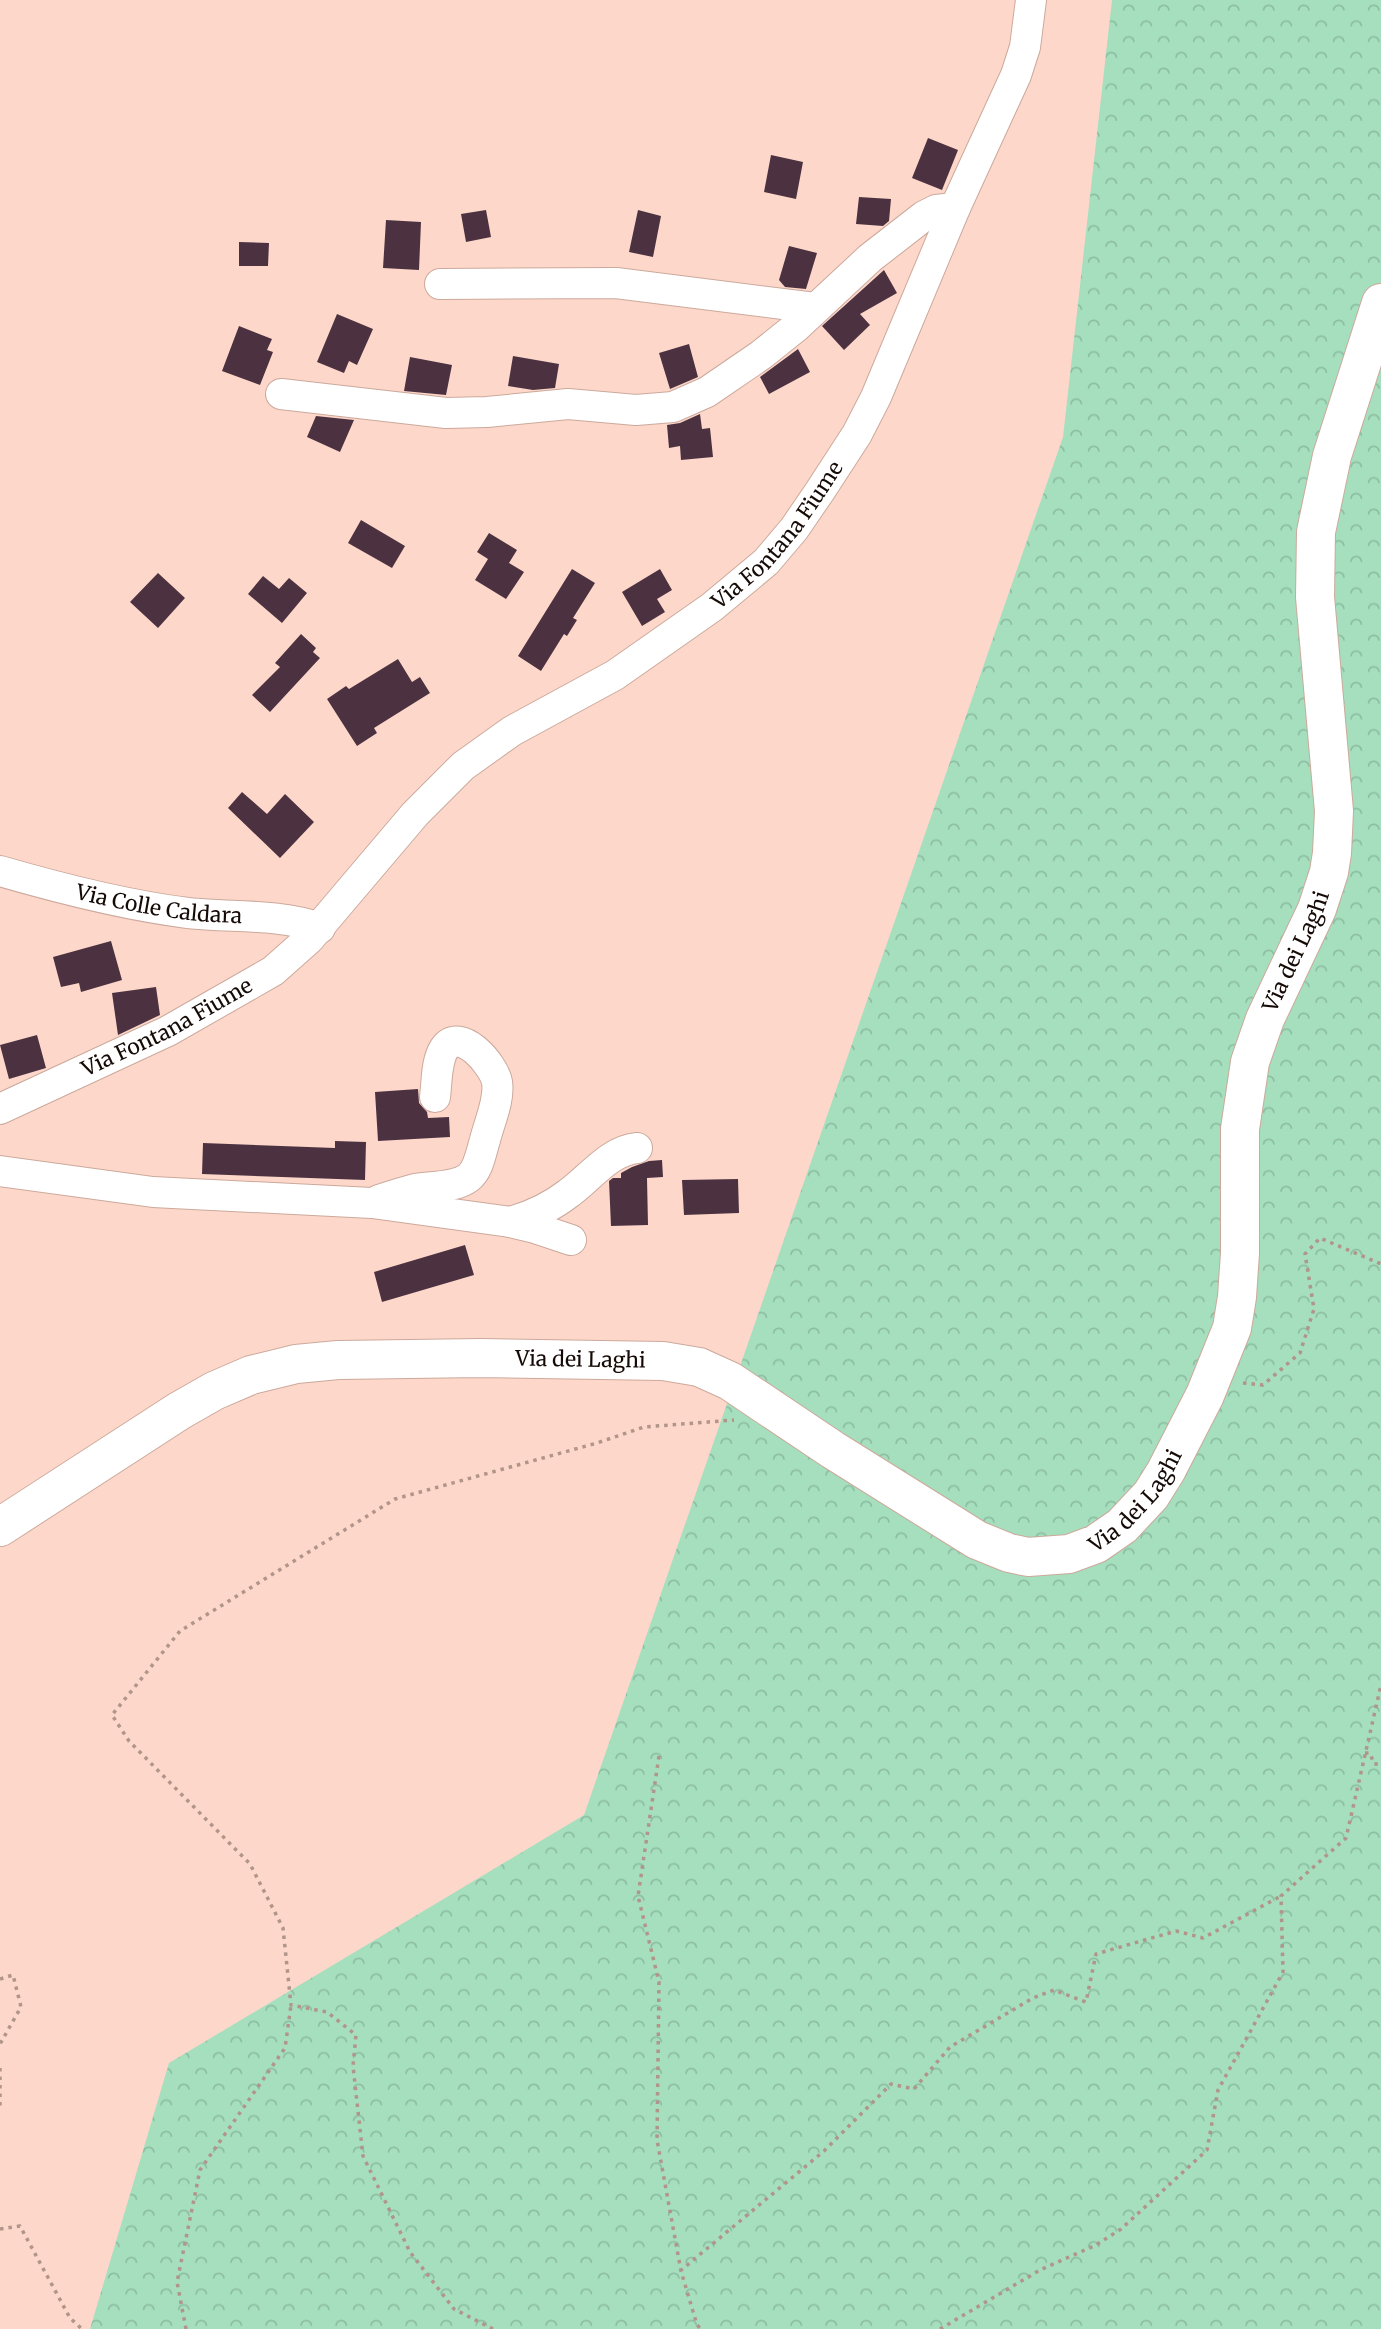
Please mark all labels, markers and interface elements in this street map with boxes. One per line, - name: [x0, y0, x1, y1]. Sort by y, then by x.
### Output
- street label: Via Fontana Fiume: [705, 456, 849, 615]
- street label: Via Colle Caldara: [72, 878, 242, 929]
- street label: Via dei Laghi: [1256, 887, 1335, 1017]
- street label: Via Fontana Fiume: [76, 972, 257, 1083]
- street label: Via dei Laghi: [514, 1345, 646, 1374]
- street label: Via dei Laghi: [1082, 1445, 1188, 1559]

